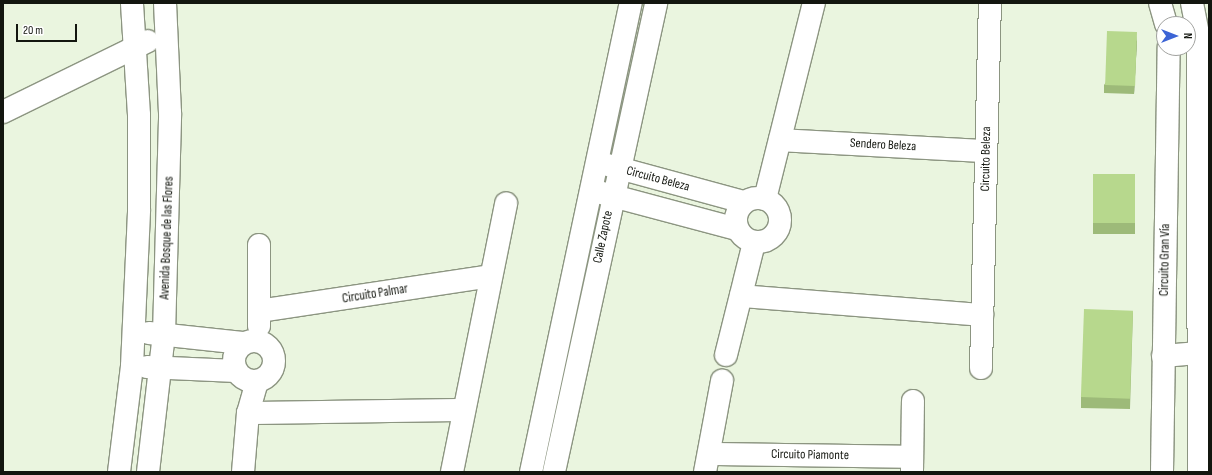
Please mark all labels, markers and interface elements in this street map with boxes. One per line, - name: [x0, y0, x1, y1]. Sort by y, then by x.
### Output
- scale bar: [18, 16, 79, 42]
- north arrow: [1156, 16, 1196, 56]
- text: 20 m: [23, 23, 43, 38]
- text: N: [1181, 33, 1194, 39]
- street label: Circuito Beleza: [978, 126, 994, 192]
- street label: Sendero Beleza: [849, 135, 917, 155]
- street label: Circuito Beleza: [625, 163, 691, 195]
- street label: Avenida Bosque de las Flores: [157, 176, 177, 300]
- street label: Calle Zapote: [590, 209, 616, 265]
- street label: Circuito Gran Vía: [1157, 224, 1173, 296]
- street label: Circuito Palmar: [341, 281, 409, 307]
- street label: Circuito Piamonte: [771, 447, 849, 463]

